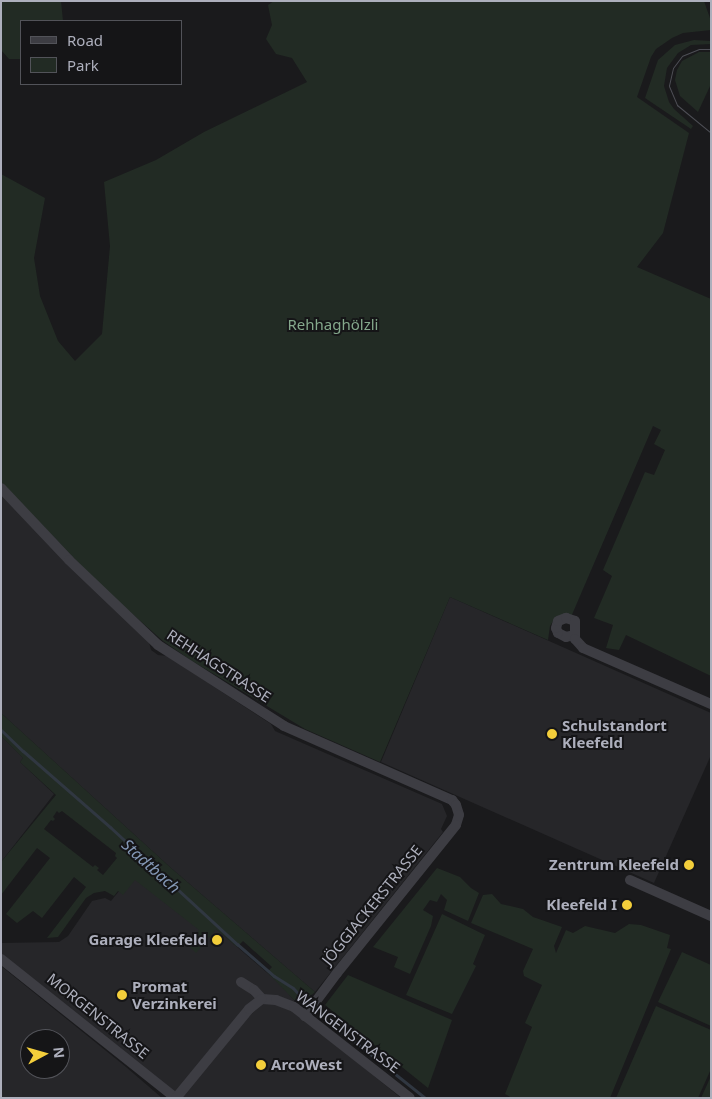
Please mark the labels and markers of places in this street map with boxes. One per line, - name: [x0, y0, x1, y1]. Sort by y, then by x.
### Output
- place label: Schulstandort Kleefeld: [562, 716, 667, 751]
- marker: Schulstandort Kleefeld: [546, 728, 558, 740]
- place label: Zentrum Kleefeld: [549, 856, 679, 874]
- marker: Zentrum Kleefeld: [683, 859, 695, 871]
- place label: Kleefeld I: [546, 896, 617, 914]
- marker: Kleefeld I: [621, 899, 633, 911]
- place label: Garage Kleefeld: [88, 931, 207, 949]
- marker: Garage Kleefeld: [211, 934, 223, 946]
- place label: Promat Verzinkerei: [132, 977, 217, 1012]
- marker: Promat Verzinkerei: [116, 989, 128, 1001]
- place label: ArcoWest: [271, 1056, 342, 1074]
- marker: ArcoWest: [255, 1059, 267, 1071]

